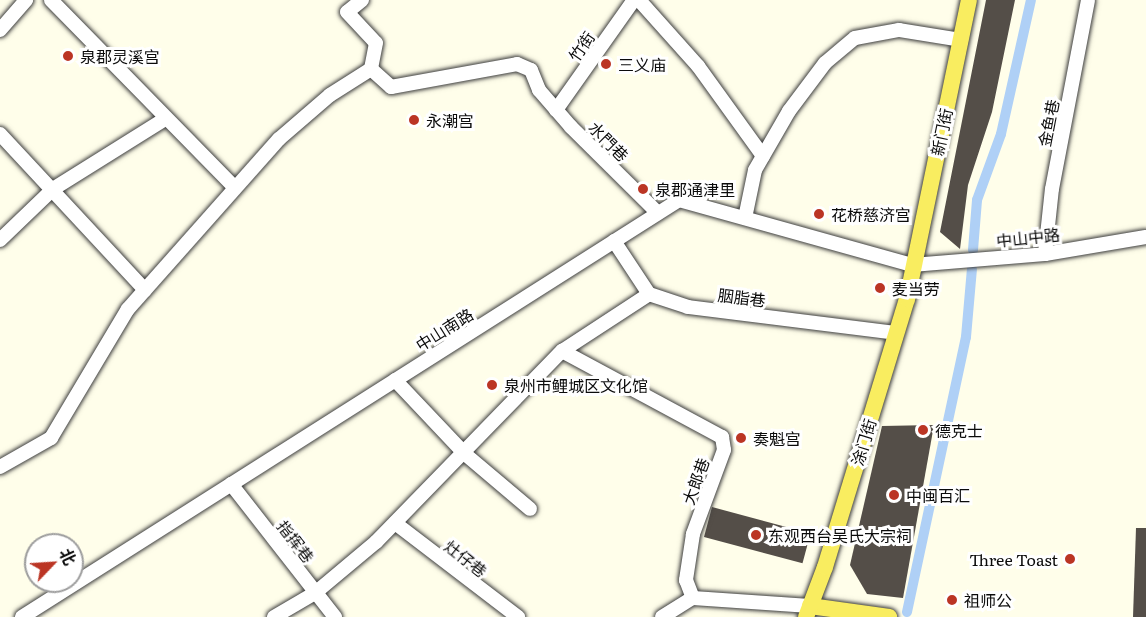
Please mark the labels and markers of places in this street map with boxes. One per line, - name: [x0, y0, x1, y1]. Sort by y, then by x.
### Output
- place label: 泉郡灵溪宫: [80, 46, 160, 66]
- marker: 泉郡灵溪宫: [61, 49, 75, 63]
- place label: 三义庙: [618, 54, 666, 74]
- marker: 三义庙: [599, 57, 613, 71]
- place label: 永潮宫: [426, 110, 474, 130]
- marker: 永潮宫: [407, 113, 421, 127]
- place label: 泉郡通津里: [655, 179, 735, 199]
- marker: 泉郡通津里: [636, 182, 650, 196]
- place label: 花桥慈济宫: [831, 204, 911, 224]
- marker: 花桥慈济宫: [812, 207, 826, 221]
- place label: 麦当劳: [892, 278, 940, 298]
- marker: 麦当劳: [873, 281, 887, 295]
- place label: 泉州市鲤城区文化馆: [504, 375, 648, 395]
- marker: 泉州市鲤城区文化馆: [485, 378, 499, 392]
- place label: 德克士: [935, 420, 983, 440]
- marker: 德克士: [916, 423, 930, 437]
- place label: 奏魁宫: [753, 428, 801, 448]
- marker: 奏魁宫: [734, 431, 748, 445]
- place label: 中闽百汇: [906, 485, 970, 505]
- marker: 中闽百汇: [887, 488, 901, 502]
- place label: 东观西台吴氏大宗祠: [768, 525, 912, 545]
- marker: 东观西台吴氏大宗祠: [749, 528, 763, 542]
- place label: Three Toast: [969, 549, 1058, 569]
- marker: Three Toast: [1063, 552, 1077, 566]
- place label: 祖师公: [964, 590, 1012, 610]
- marker: 祖师公: [945, 593, 959, 607]

